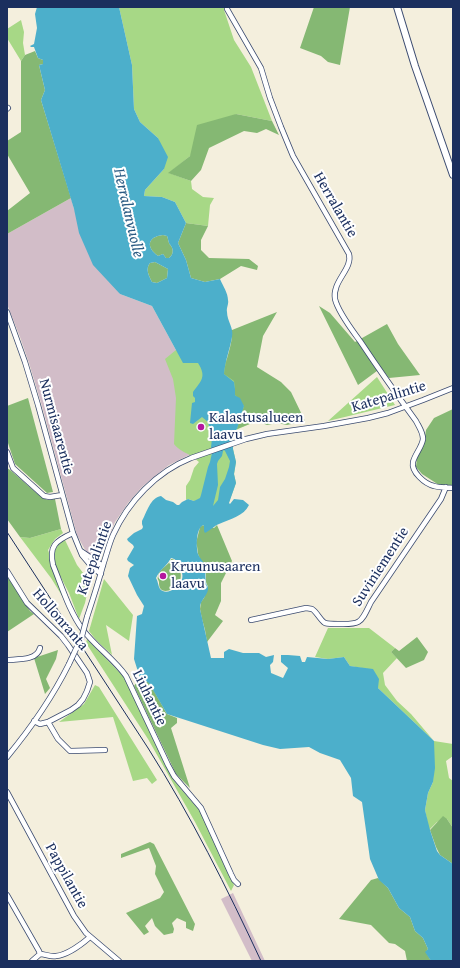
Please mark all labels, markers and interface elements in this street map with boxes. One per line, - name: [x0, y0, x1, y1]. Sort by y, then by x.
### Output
- water label: Herralanvuolle: [108, 167, 148, 259]
- street label: Herralantie: [309, 169, 361, 241]
- street label: Nurmisaarentie: [35, 377, 77, 477]
- street label: Katepalintie: [350, 377, 428, 417]
- place label: Kalastusalueen laavu: [209, 409, 304, 444]
- marker: Kalastusalueen laavu: [196, 422, 206, 432]
- street label: Katepalintie: [73, 519, 117, 597]
- street label: Suviniementie: [349, 524, 413, 610]
- place label: Kruunusaaren laavu: [171, 558, 260, 593]
- marker: Kruunusaaren laavu: [158, 571, 168, 581]
- street label: Hollonranta: [28, 585, 92, 655]
- street label: Liuhantie: [128, 667, 170, 729]
- street label: Pappilantie: [41, 840, 91, 912]

